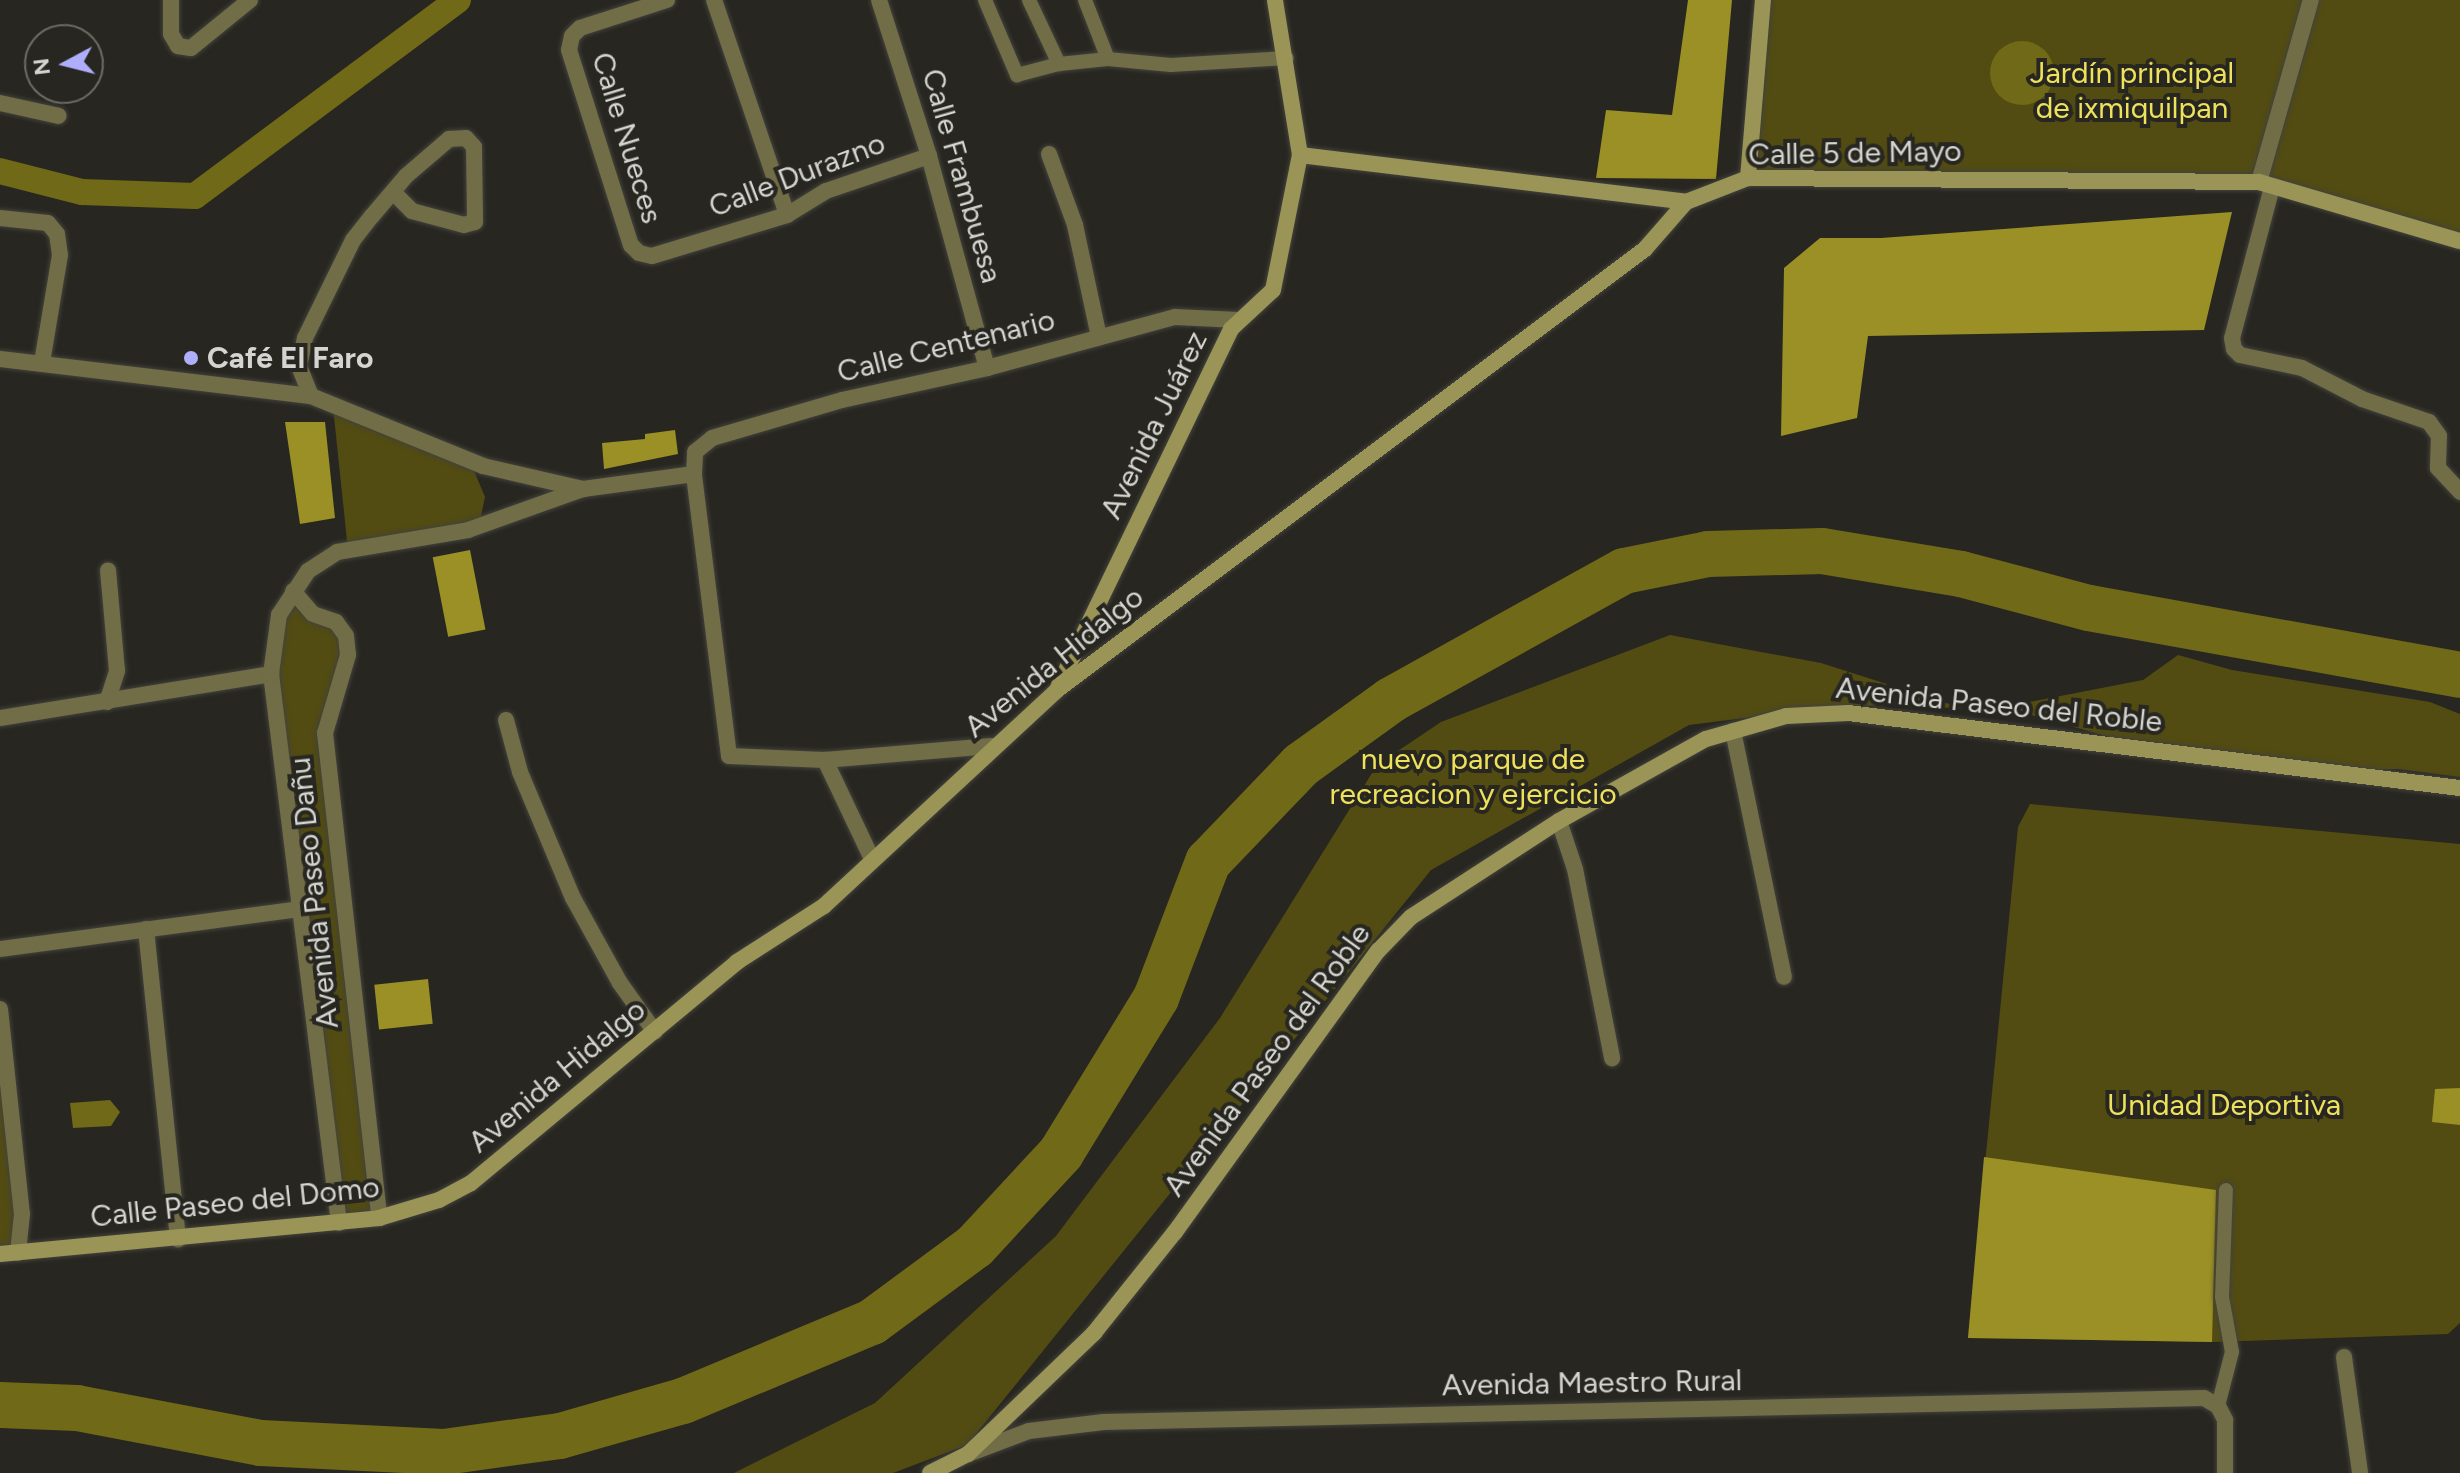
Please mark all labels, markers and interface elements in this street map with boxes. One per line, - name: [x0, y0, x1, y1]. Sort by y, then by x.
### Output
- north arrow: [24, 24, 104, 104]
- street label: Calle Nueces: [584, 48, 670, 228]
- park label: Jardín principal de ixmiquilpan: [2030, 55, 2234, 126]
- text: N: [27, 57, 56, 77]
- street label: Calle Frambuesa: [914, 65, 1010, 287]
- street label: Calle Durazno: [704, 125, 890, 225]
- street label: Calle 5 de Mayo: [1748, 133, 1962, 173]
- street label: Calle Centenario: [834, 302, 1058, 390]
- street label: Avenida Juárez: [1093, 325, 1215, 525]
- place label: Café El Faro: [207, 340, 373, 376]
- marker: Café El Faro: [182, 349, 200, 367]
- street label: Avenida Hidalgo: [957, 579, 1151, 745]
- street label: Avenida Paseo del Roble: [1834, 670, 2164, 740]
- park label: nuevo parque de recreacion y ejercicio: [1329, 741, 1617, 812]
- street label: Avenida Paseo Dañu: [282, 756, 346, 1030]
- street label: Avenida Paseo del Roble: [1156, 917, 1378, 1203]
- street label: Avenida Hidalgo: [461, 992, 653, 1160]
- park label: Unidad Deportiva: [2107, 1087, 2341, 1123]
- street label: Calle Paseo del Domo: [89, 1169, 381, 1235]
- street label: Avenida Maestro Rural: [1441, 1362, 1743, 1404]

